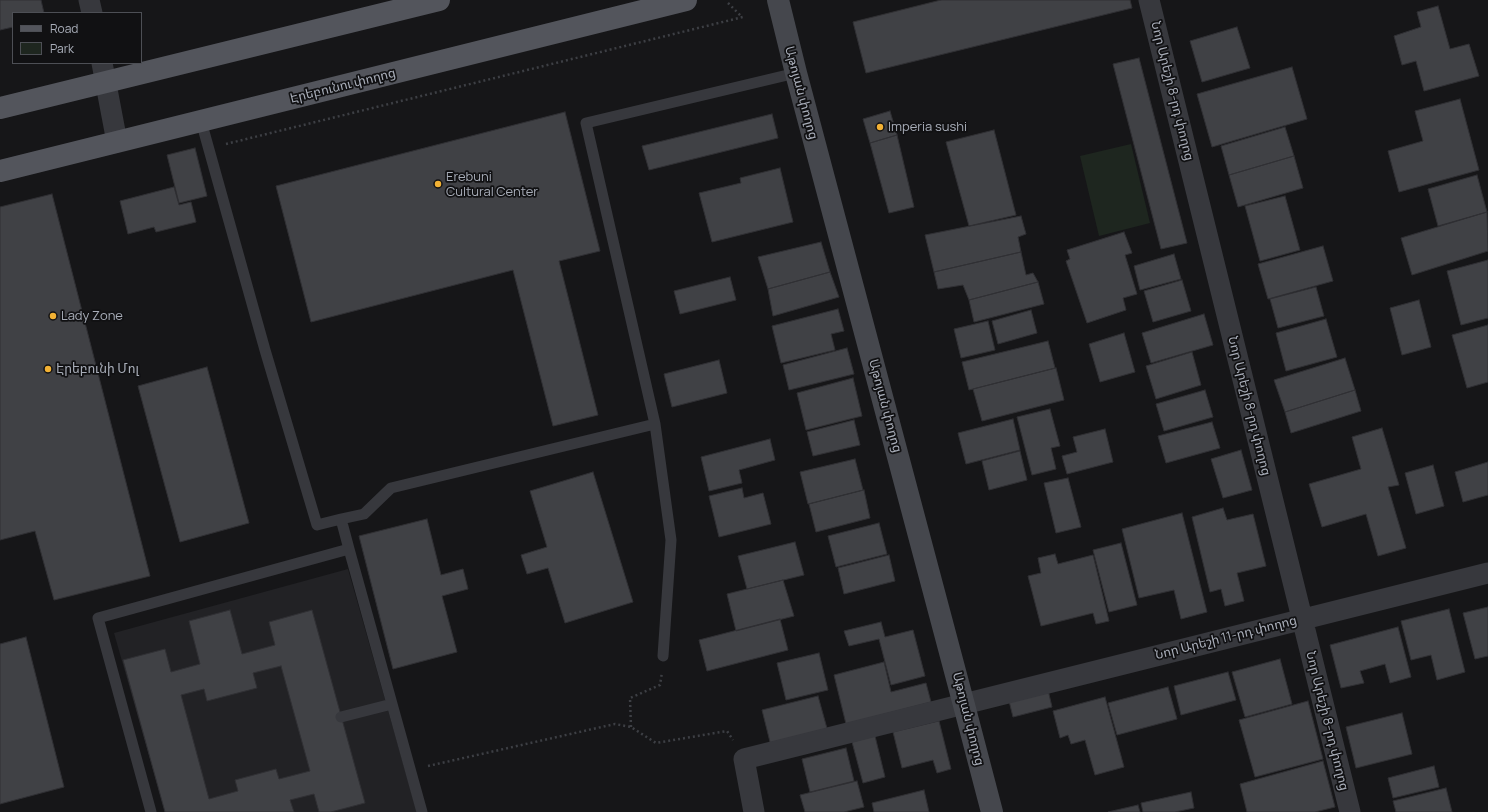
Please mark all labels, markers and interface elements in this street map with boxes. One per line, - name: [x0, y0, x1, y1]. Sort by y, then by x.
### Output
- legend: [12, 12, 142, 64]
- text: Road: [50, 20, 78, 37]
- street label: Նոր Արեշի 8-րդ փողոց: [1147, 20, 1197, 162]
- text: Park: [50, 40, 74, 57]
- street label: Աթոյան փողոց: [781, 45, 821, 141]
- street label: Էրեբունու փողոց: [289, 65, 397, 107]
- place label: Imperia sushi: [888, 119, 967, 135]
- marker: Imperia sushi: [875, 122, 885, 132]
- place label: Erebuni Cultural Center: [446, 169, 538, 200]
- marker: Erebuni Cultural Center: [433, 179, 443, 189]
- place label: Lady Zone: [61, 308, 123, 324]
- marker: Lady Zone: [48, 311, 58, 321]
- street label: Նոր Արեշի 8-րդ փողոց: [1224, 335, 1274, 477]
- street label: Աթոյան փողոց: [865, 358, 905, 454]
- place label: Էրեբունի Մոլ: [56, 361, 139, 377]
- marker: Էրեբունի Մոլ: [43, 364, 53, 374]
- street label: Նոր Արեշի 11-րդ փողոց: [1154, 613, 1298, 663]
- street label: Նոր Արեշի 8-րդ փողոց: [1302, 650, 1352, 792]
- street label: Աթոյան փողոց: [949, 671, 987, 767]

